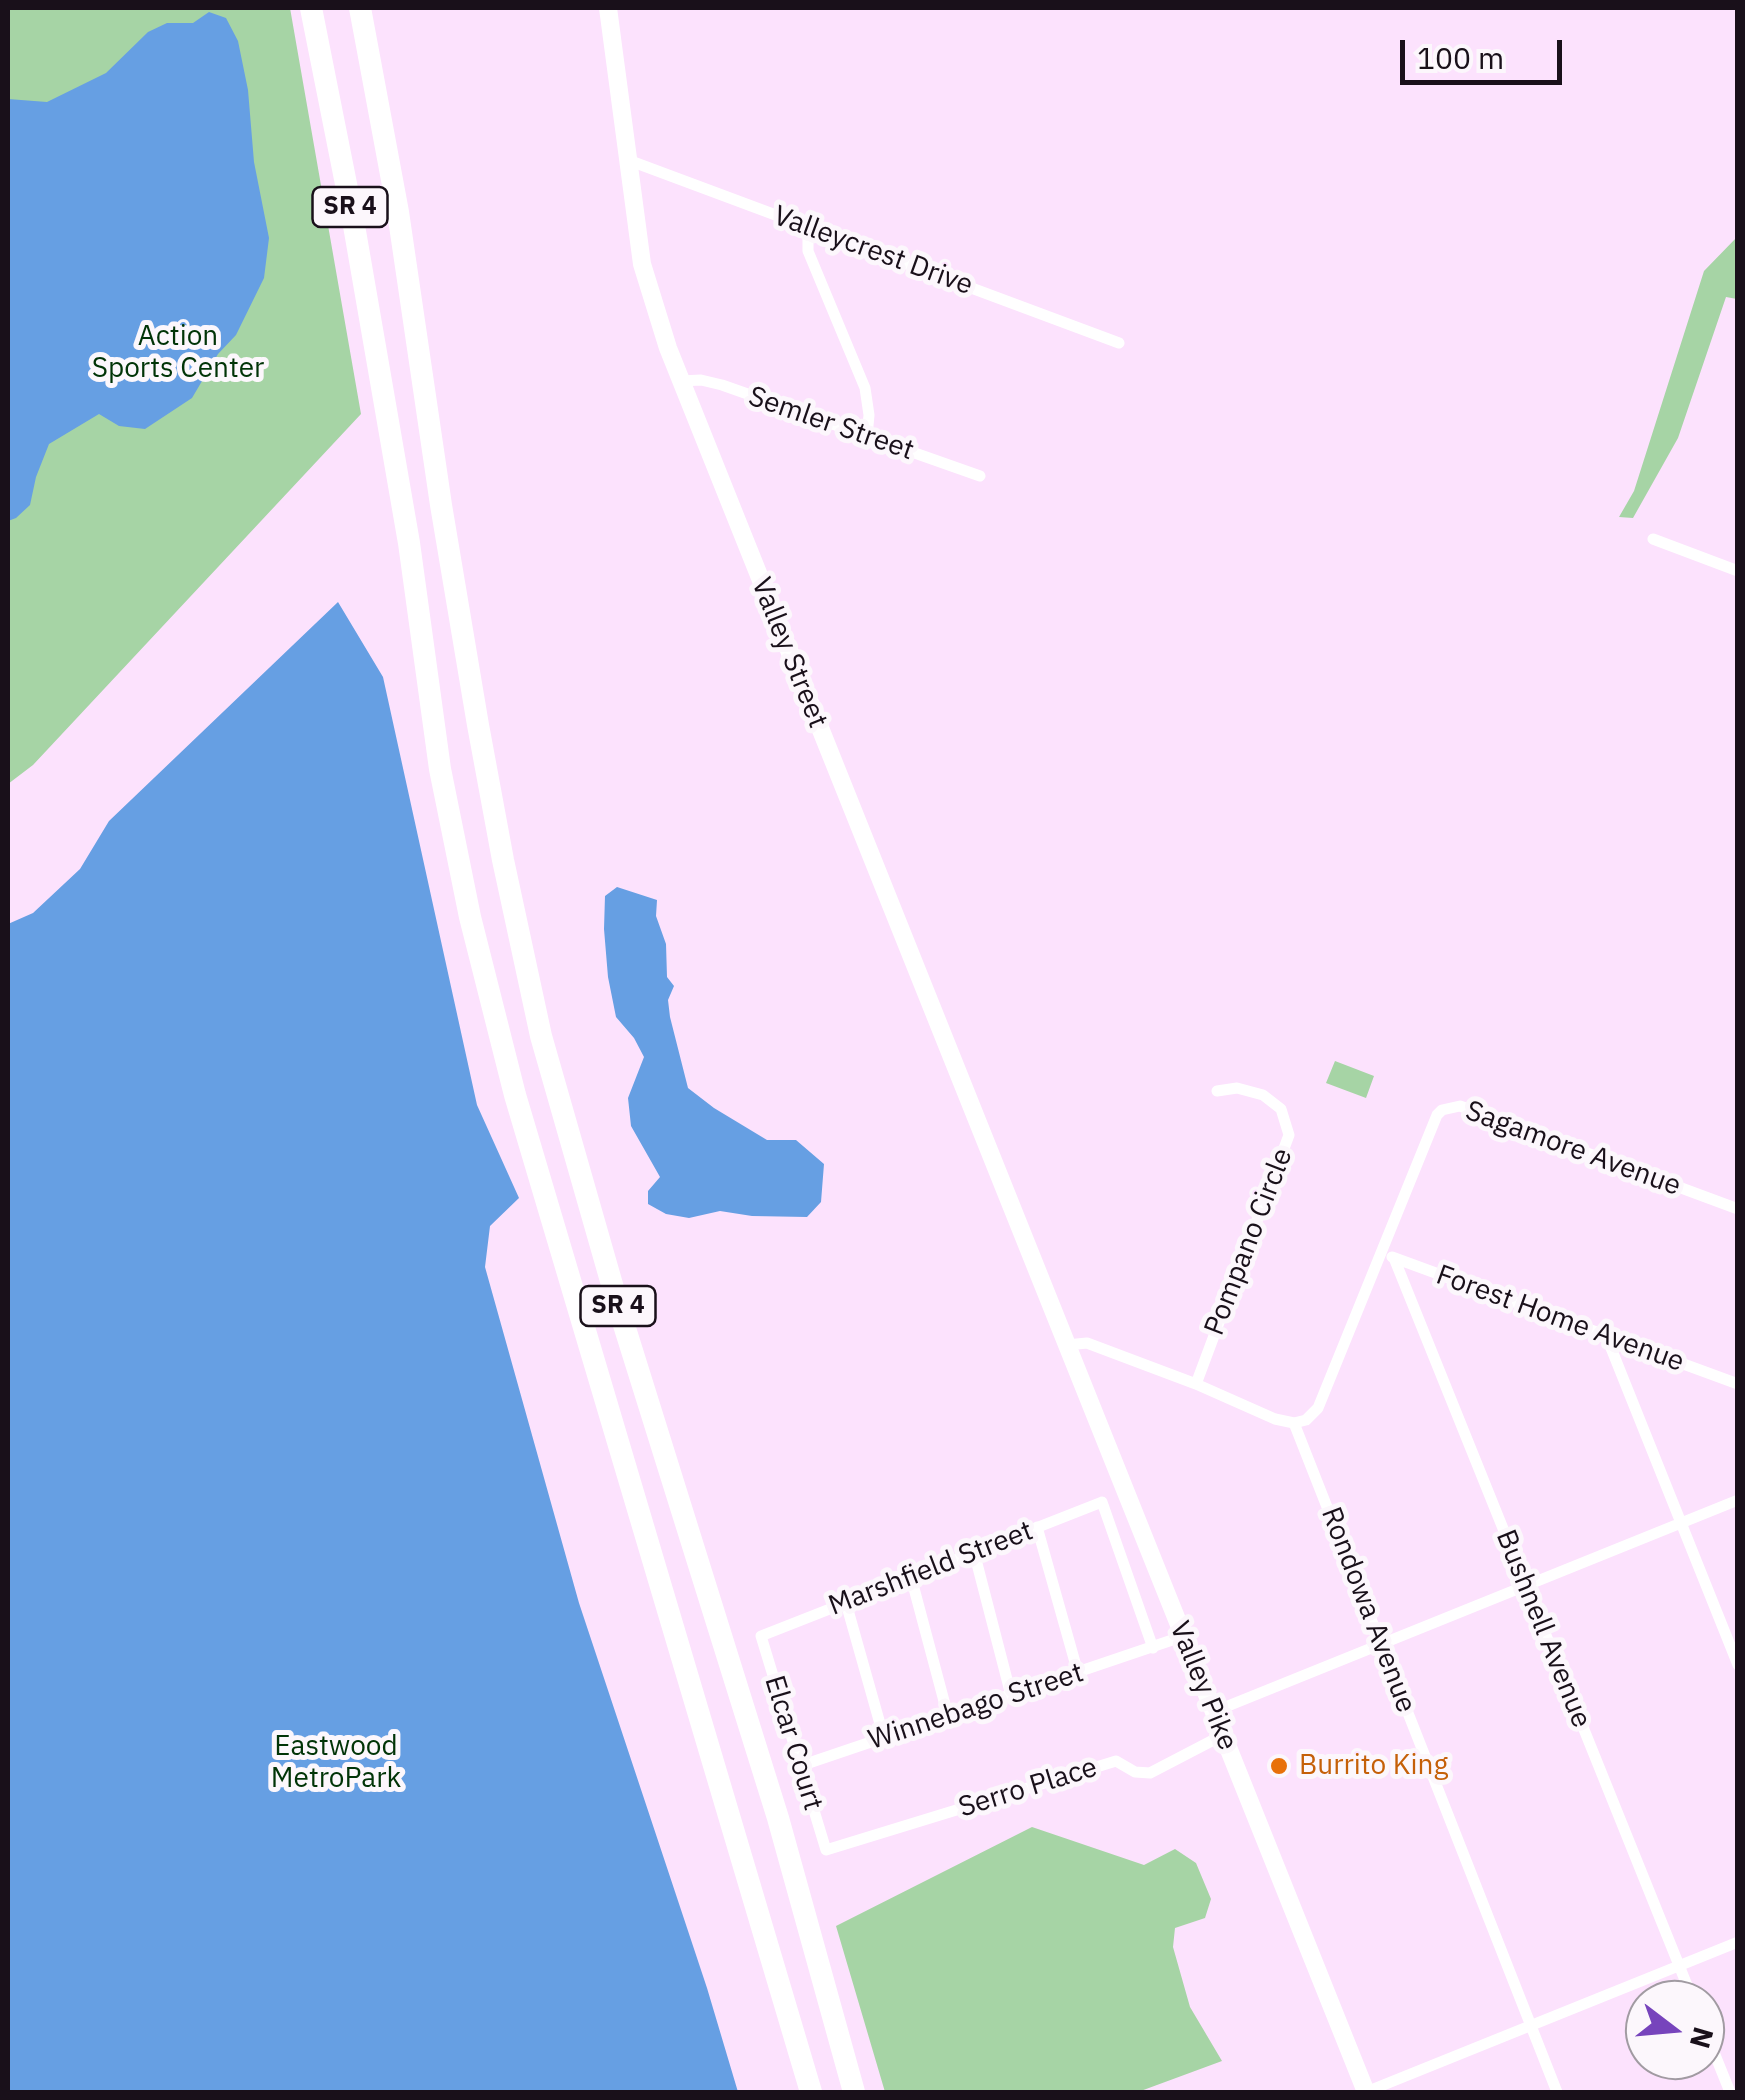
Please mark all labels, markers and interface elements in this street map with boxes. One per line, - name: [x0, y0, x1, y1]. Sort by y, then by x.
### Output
- scale bar: [1405, 20, 1568, 82]
- text: 100 m: [1417, 38, 1504, 77]
- road number: SR 4: [312, 187, 388, 227]
- street label: Valleycrest Drive: [769, 199, 977, 303]
- park label: Action Sports Center: [92, 320, 264, 386]
- street label: Semler Street: [744, 380, 918, 468]
- street label: Valley Street: [744, 573, 834, 733]
- street label: Sagamore Avenue: [1461, 1094, 1685, 1204]
- street label: Pompano Circle: [1198, 1144, 1300, 1340]
- street label: Forest Home Avenue: [1431, 1259, 1689, 1379]
- road number: SR 4: [580, 1286, 656, 1326]
- street label: Rondowa Avenue: [1313, 1503, 1423, 1717]
- street label: Marshfield Street: [824, 1515, 1038, 1623]
- street label: Bushnell Avenue: [1488, 1525, 1598, 1733]
- street label: Valley Pike: [1162, 1617, 1244, 1755]
- street label: Winnebago Street: [864, 1656, 1088, 1758]
- street label: Elcar Court: [757, 1672, 829, 1814]
- park label: Eastwood MetroPark: [271, 1730, 401, 1796]
- place label: Burrito King: [1299, 1749, 1448, 1783]
- street label: Serro Place: [955, 1751, 1101, 1825]
- marker: Burrito King: [1268, 1755, 1290, 1777]
- north arrow: [1625, 1980, 1725, 2080]
- text: N: [1682, 2023, 1723, 2053]

